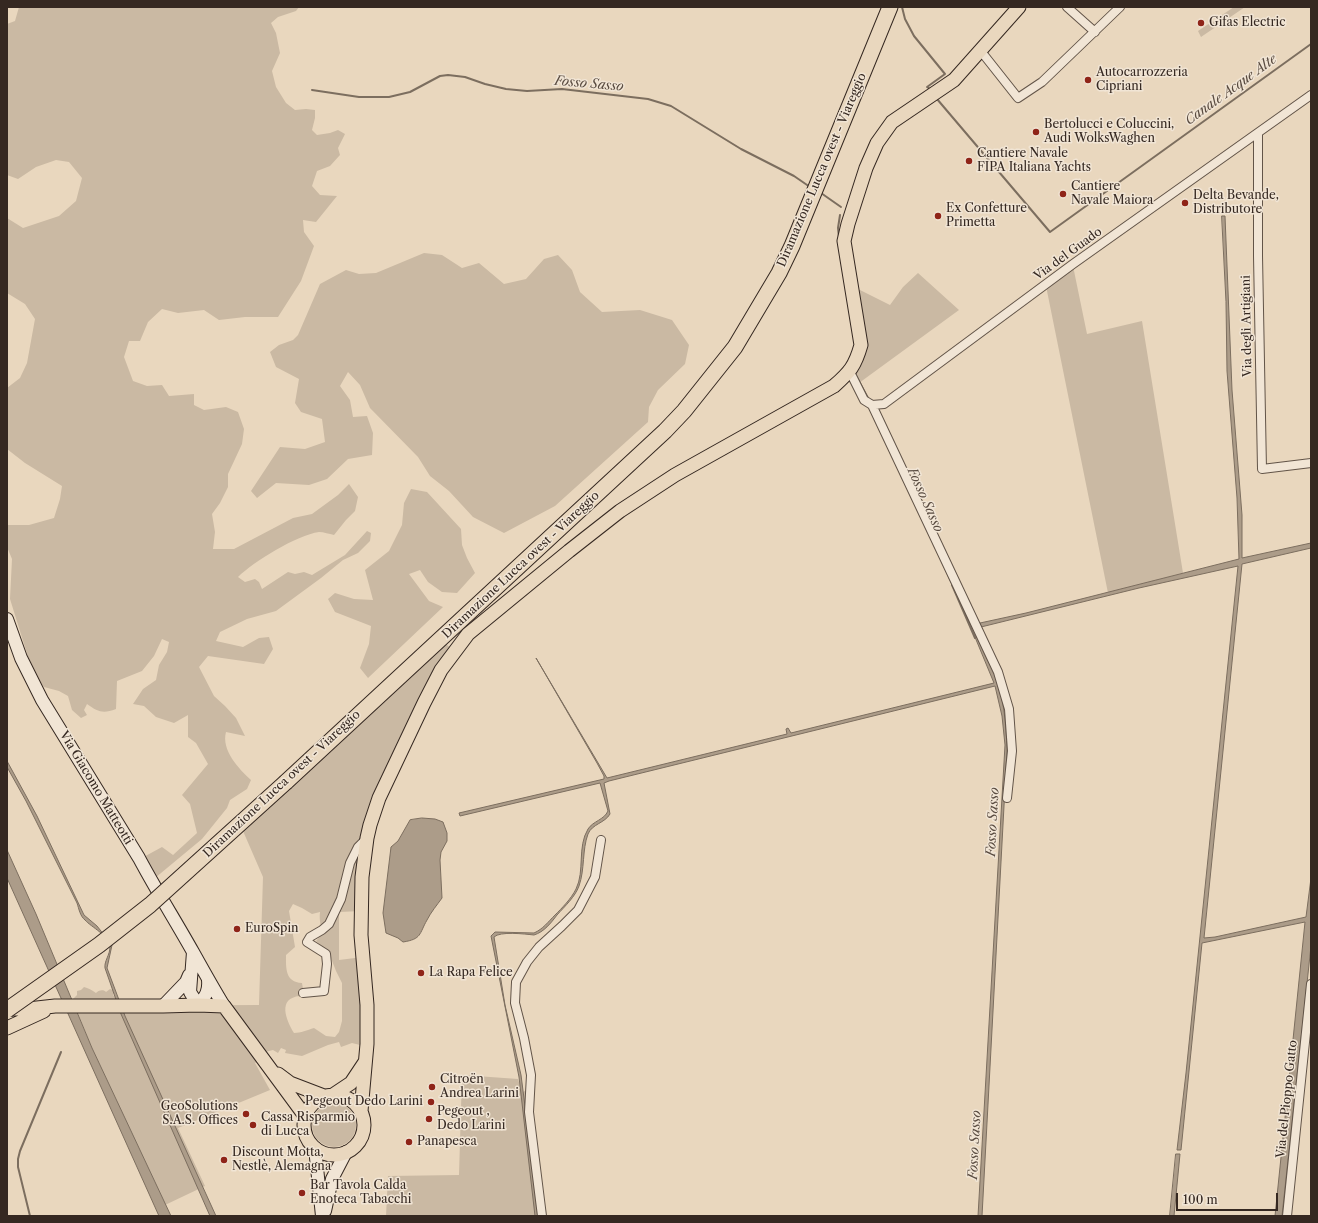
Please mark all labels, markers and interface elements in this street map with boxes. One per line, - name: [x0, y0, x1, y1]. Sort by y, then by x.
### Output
- place label: Gifas Electric: [1209, 16, 1285, 30]
- marker: Gifas Electric: [1196, 18, 1206, 28]
- water label: Canale Acque Alte: [1182, 51, 1280, 129]
- place label: Autocarrozzeria Cipriani: [1096, 66, 1188, 94]
- street label: Diramazione Lucca ovest - Viareggio: [774, 71, 870, 269]
- water label: Fosso Sasso: [554, 73, 624, 95]
- marker: Autocarrozzeria Cipriani: [1083, 75, 1093, 85]
- place label: Bertolucci e Coluccini, Audi WolksWaghen: [1044, 118, 1174, 146]
- marker: Bertolucci e Coluccini, Audi WolksWaghen: [1031, 127, 1041, 137]
- place label: Cantiere Navale FIPA Italiana Yachts: [977, 147, 1091, 175]
- marker: Cantiere Navale FIPA Italiana Yachts: [964, 156, 974, 166]
- place label: Cantiere Navale Maiora: [1071, 180, 1153, 208]
- marker: Cantiere Navale Maiora: [1058, 189, 1068, 199]
- place label: Delta Bevande, Distributore: [1193, 189, 1279, 217]
- marker: Delta Bevande, Distributore: [1180, 198, 1190, 208]
- place label: Ex Confetture Primetta: [946, 202, 1027, 230]
- marker: Ex Confetture Primetta: [933, 211, 943, 221]
- street label: Via del Guado: [1031, 224, 1105, 284]
- street label: Via degli Artigiani: [1239, 275, 1255, 377]
- water label: Fosso Sasso: [904, 465, 946, 535]
- street label: Diramazione Lucca ovest - Viareggio: [440, 488, 602, 642]
- street label: Diramazione Lucca ovest - Viareggio: [201, 707, 363, 861]
- street label: Via Giacomo Matteotti: [56, 729, 136, 847]
- water label: Fosso Sasso: [983, 787, 1003, 857]
- place label: EuroSpin: [245, 922, 299, 936]
- marker: EuroSpin: [232, 924, 242, 934]
- place label: La Rapa Felice: [429, 966, 513, 980]
- marker: La Rapa Felice: [416, 968, 426, 978]
- street label: Via del Pioppo Gatto: [1274, 1039, 1300, 1159]
- place label: Citroën Andrea Larini: [440, 1073, 519, 1101]
- marker: Citroën Andrea Larini: [427, 1082, 437, 1092]
- place label: Pegeout Dedo Larini: [305, 1095, 423, 1109]
- marker: Pegeout Dedo Larini: [426, 1097, 436, 1107]
- place label: GeoSolutions S.A.S. Offices: [161, 1100, 238, 1128]
- place label: Pegeout , Dedo Larini: [437, 1105, 505, 1133]
- marker: GeoSolutions S.A.S. Offices: [241, 1109, 251, 1119]
- water label: Fosso Sasso: [965, 1110, 985, 1180]
- place label: Cassa Risparmio di Lucca: [261, 1111, 355, 1139]
- marker: Pegeout , Dedo Larini: [424, 1114, 434, 1124]
- marker: Cassa Risparmio di Lucca: [248, 1120, 258, 1130]
- place label: Panapesca: [417, 1135, 477, 1149]
- marker: Panapesca: [404, 1137, 414, 1147]
- place label: Discount Motta, Nestlè, Alemagna: [232, 1146, 331, 1174]
- marker: Discount Motta, Nestlè, Alemagna: [219, 1155, 229, 1165]
- place label: Bar Tavola Calda Enoteca Tabacchi: [310, 1179, 411, 1207]
- scale bar: [1178, 1185, 1280, 1211]
- marker: Bar Tavola Calda Enoteca Tabacchi: [297, 1188, 307, 1198]
- text: 100 m: [1183, 1192, 1218, 1207]

